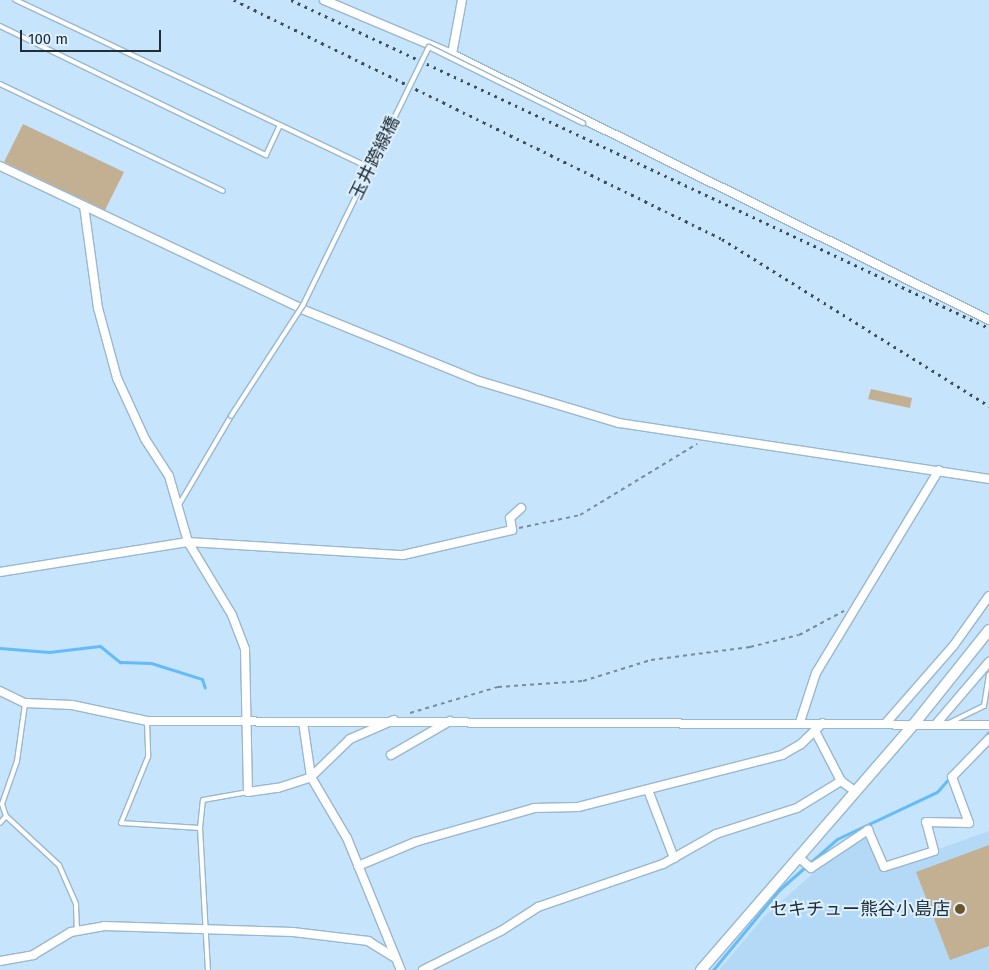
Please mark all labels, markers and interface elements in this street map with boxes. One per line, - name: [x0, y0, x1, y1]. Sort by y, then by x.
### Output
- scale bar: [22, 20, 164, 52]
- text: 100 m: [28, 30, 68, 48]
- street label: 玉井跨線橋: [346, 113, 404, 203]
- place label: セキチュー熊谷小島店: [770, 898, 950, 920]
- marker: セキチュー熊谷小島店: [954, 903, 966, 915]

